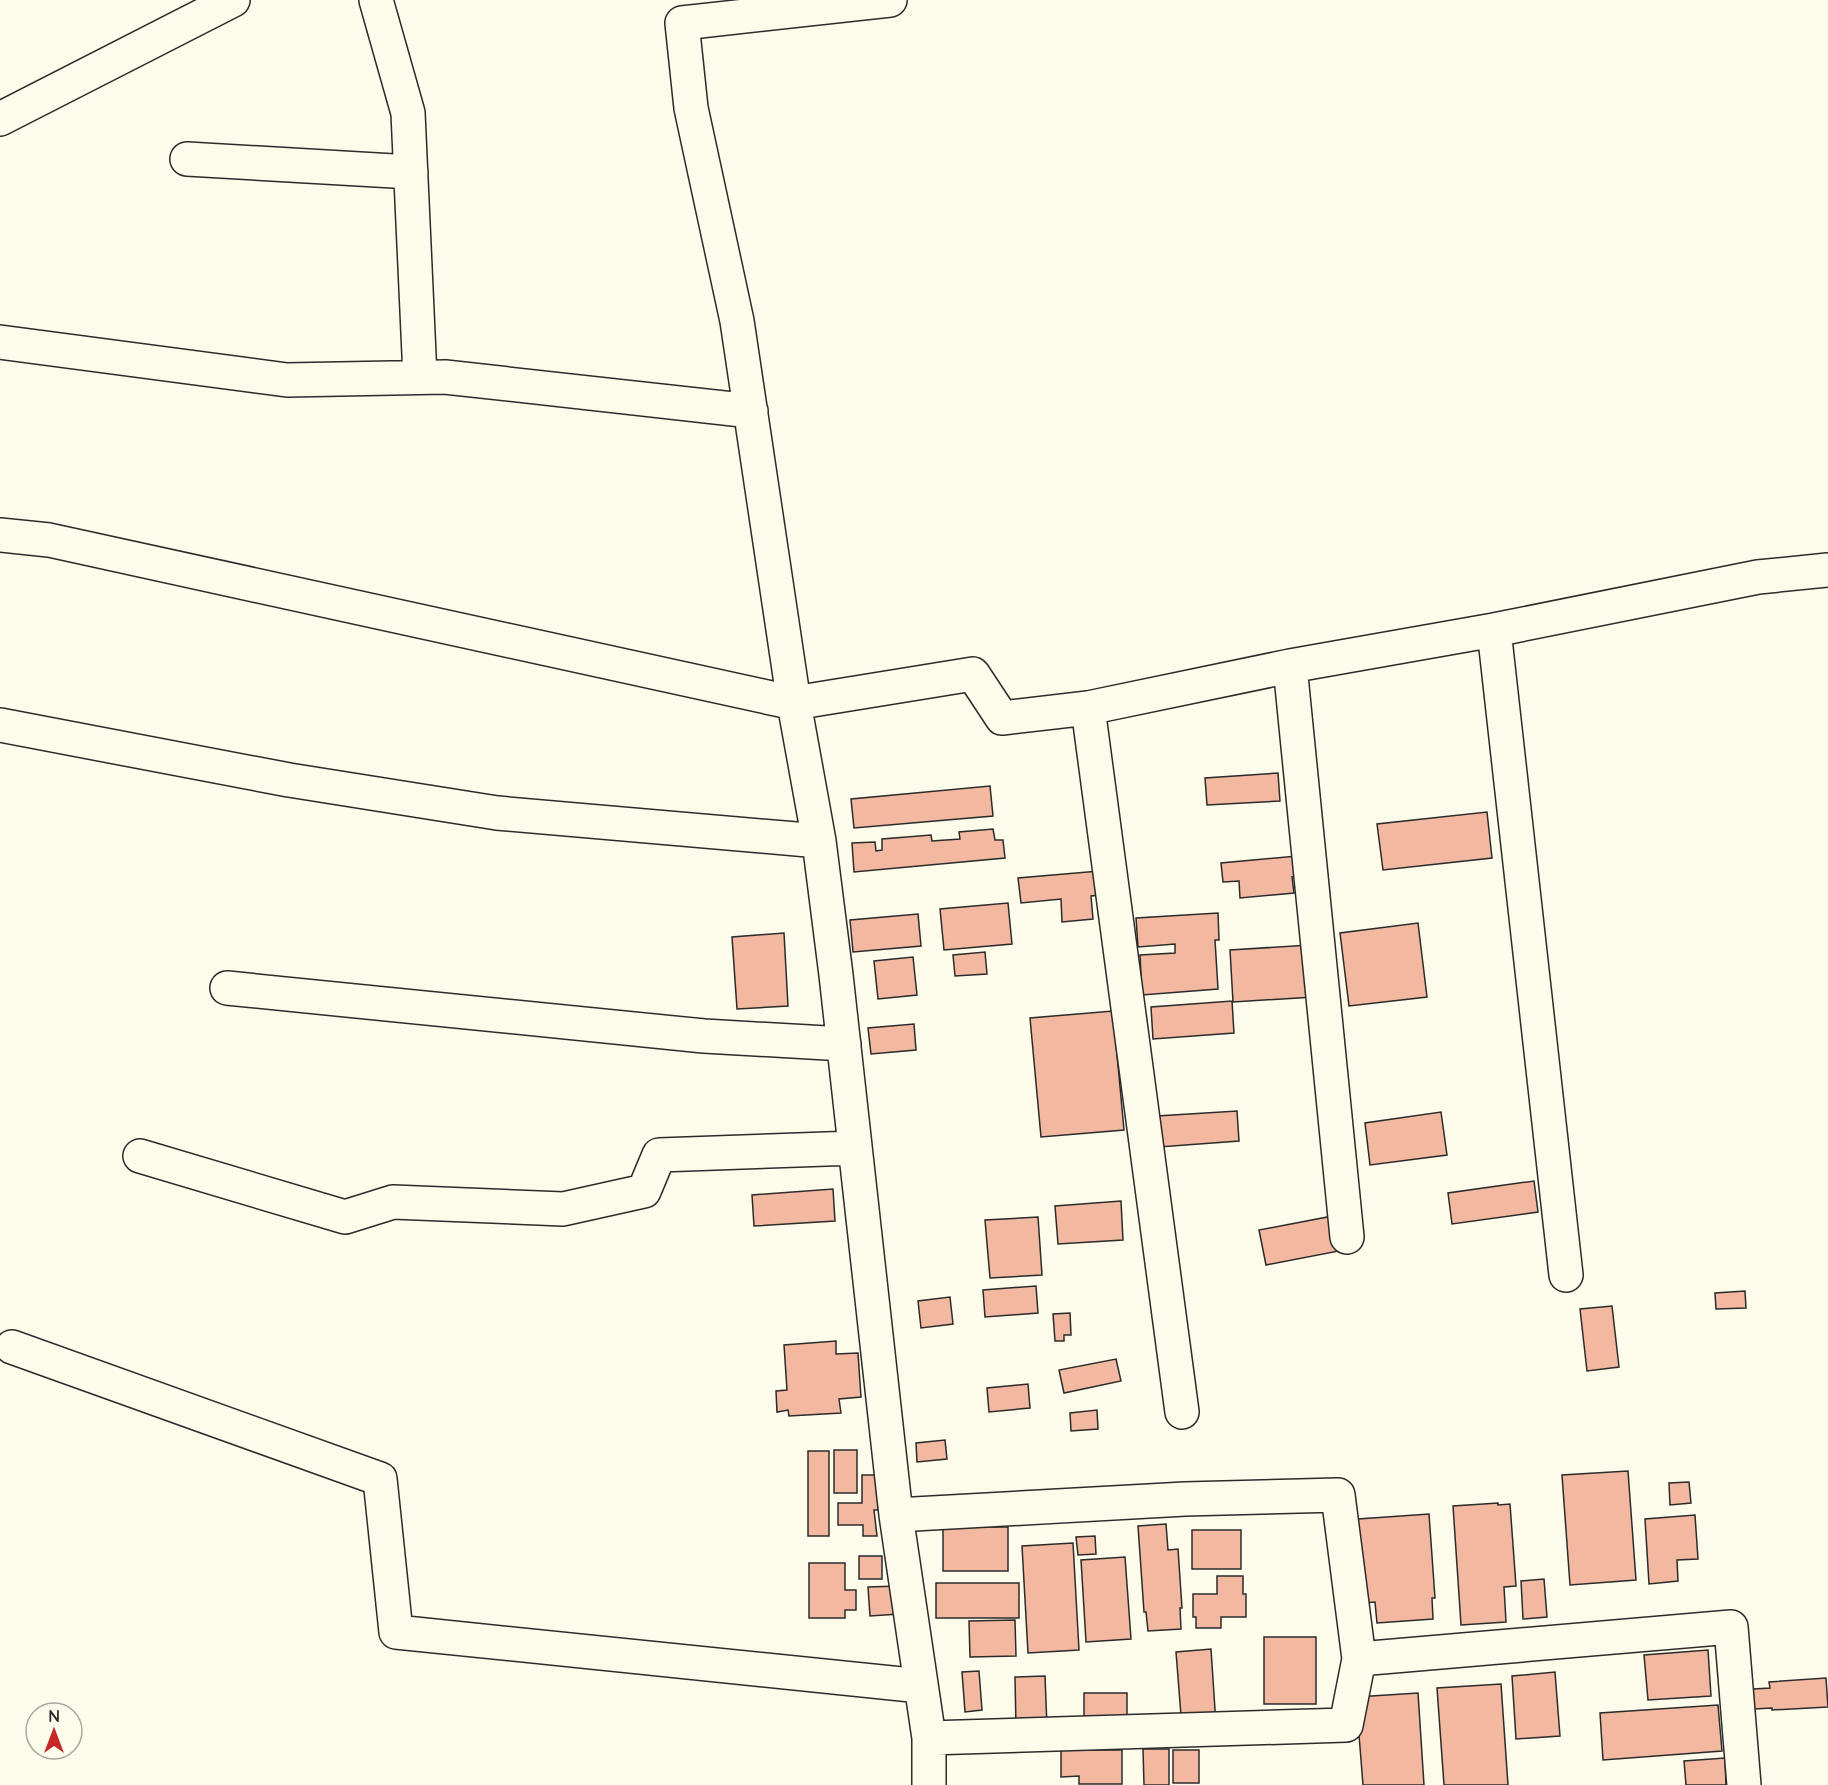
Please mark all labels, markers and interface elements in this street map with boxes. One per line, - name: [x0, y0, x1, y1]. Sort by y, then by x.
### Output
- north arrow: [24, 1701, 84, 1761]
- text: N: [48, 1706, 60, 1726]

